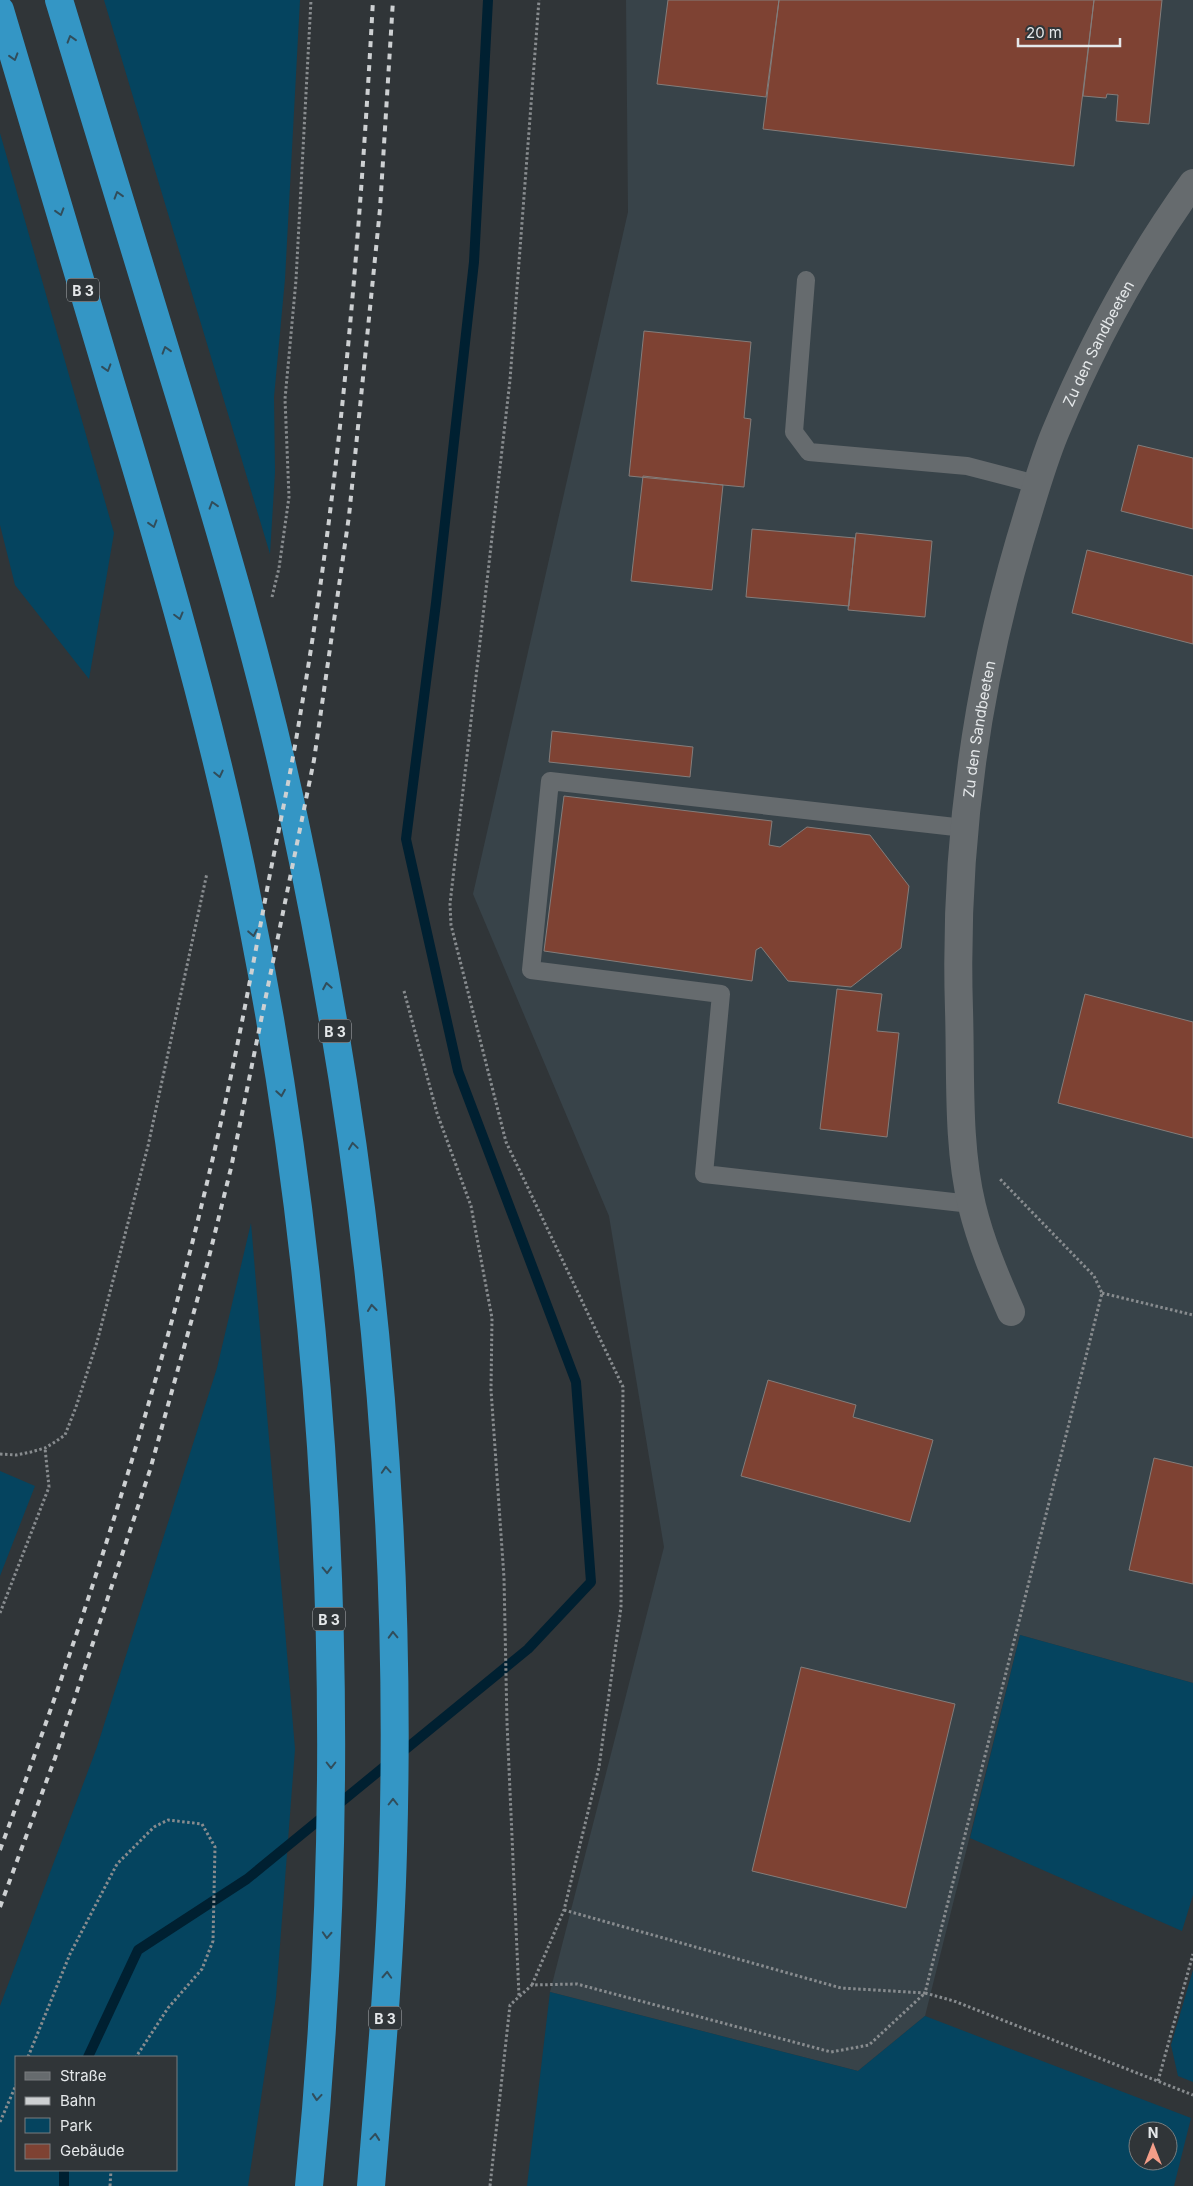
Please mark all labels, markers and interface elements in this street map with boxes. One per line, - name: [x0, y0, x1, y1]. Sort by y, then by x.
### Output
- scale bar: [1018, 15, 1120, 47]
- text: 20 m: [1026, 23, 1062, 42]
- one-way arrow: [66, 36, 76, 44]
- one-way arrow: [8, 52, 18, 60]
- one-way arrow: [114, 191, 124, 199]
- one-way arrow: [55, 208, 65, 216]
- street label: Zu den Sandbeeten: [1058, 277, 1138, 409]
- road number: B 3: [67, 278, 99, 302]
- one-way arrow: [161, 346, 171, 355]
- one-way arrow: [101, 364, 111, 372]
- one-way arrow: [209, 502, 219, 510]
- one-way arrow: [148, 519, 158, 528]
- one-way arrow: [174, 612, 184, 620]
- street label: Zu den Sandbeeten: [958, 659, 999, 799]
- one-way arrow: [213, 769, 224, 778]
- one-way arrow: [248, 928, 258, 937]
- one-way arrow: [323, 981, 333, 990]
- road number: B 3: [319, 1019, 351, 1042]
- one-way arrow: [276, 1088, 286, 1097]
- one-way arrow: [348, 1142, 359, 1150]
- one-way arrow: [367, 1303, 378, 1311]
- one-way arrow: [380, 1465, 391, 1473]
- one-way arrow: [322, 1567, 332, 1575]
- road number: B 3: [313, 1608, 345, 1630]
- one-way arrow: [387, 1630, 398, 1638]
- one-way arrow: [326, 1761, 336, 1769]
- one-way arrow: [388, 1798, 398, 1806]
- one-way arrow: [321, 1931, 332, 1939]
- one-way arrow: [382, 1971, 392, 1979]
- road number: B 3: [369, 2006, 401, 2030]
- legend: [15, 2056, 178, 2171]
- text: Straße: [60, 2066, 107, 2085]
- text: Bahn: [60, 2091, 96, 2110]
- one-way arrow: [311, 2093, 322, 2101]
- text: Park: [60, 2116, 93, 2135]
- north arrow: [1128, 2121, 1178, 2171]
- text: N: [1148, 2124, 1158, 2141]
- one-way arrow: [369, 2133, 380, 2141]
- text: Gebäude: [60, 2141, 125, 2160]

